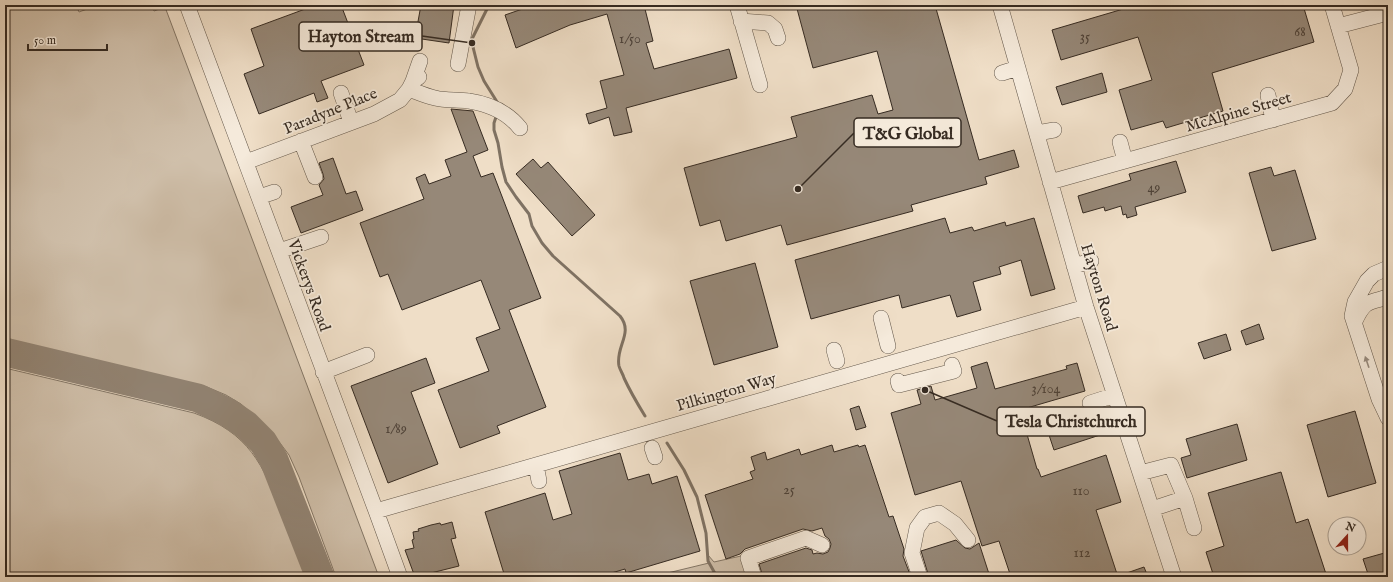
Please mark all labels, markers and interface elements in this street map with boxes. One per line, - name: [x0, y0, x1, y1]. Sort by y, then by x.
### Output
- callout: Hayton Stream: [299, 22, 422, 51]
- house number: 68: [1294, 23, 1306, 41]
- scale bar: [28, 26, 107, 52]
- text: Hayton Stream: [308, 27, 414, 48]
- house number: 35: [1080, 28, 1090, 46]
- house number: 1/50: [619, 30, 641, 48]
- text: 50 m: [34, 33, 56, 48]
- street label: Paradyne Place: [281, 84, 381, 140]
- street label: McAlpine Street: [1183, 88, 1294, 138]
- callout: T&G Global: [854, 118, 961, 147]
- text: T&G Global: [862, 124, 954, 145]
- house number: 49: [1148, 179, 1160, 197]
- street label: Vickerys Road: [282, 236, 334, 335]
- street label: Hayton Road: [1075, 241, 1121, 334]
- one-way arrow: [1364, 356, 1370, 368]
- street label: Pilkington Way: [674, 369, 779, 417]
- house number: 3/104: [1032, 380, 1061, 398]
- callout: Tesla Christchurch: [997, 407, 1145, 436]
- text: Tesla Christchurch: [1004, 412, 1138, 433]
- house number: 1/89: [385, 420, 407, 438]
- house number: 25: [783, 481, 795, 499]
- house number: 110: [1072, 482, 1090, 500]
- north arrow: [1327, 516, 1367, 556]
- text: N: [1342, 519, 1358, 536]
- house number: 112: [1073, 544, 1091, 562]

